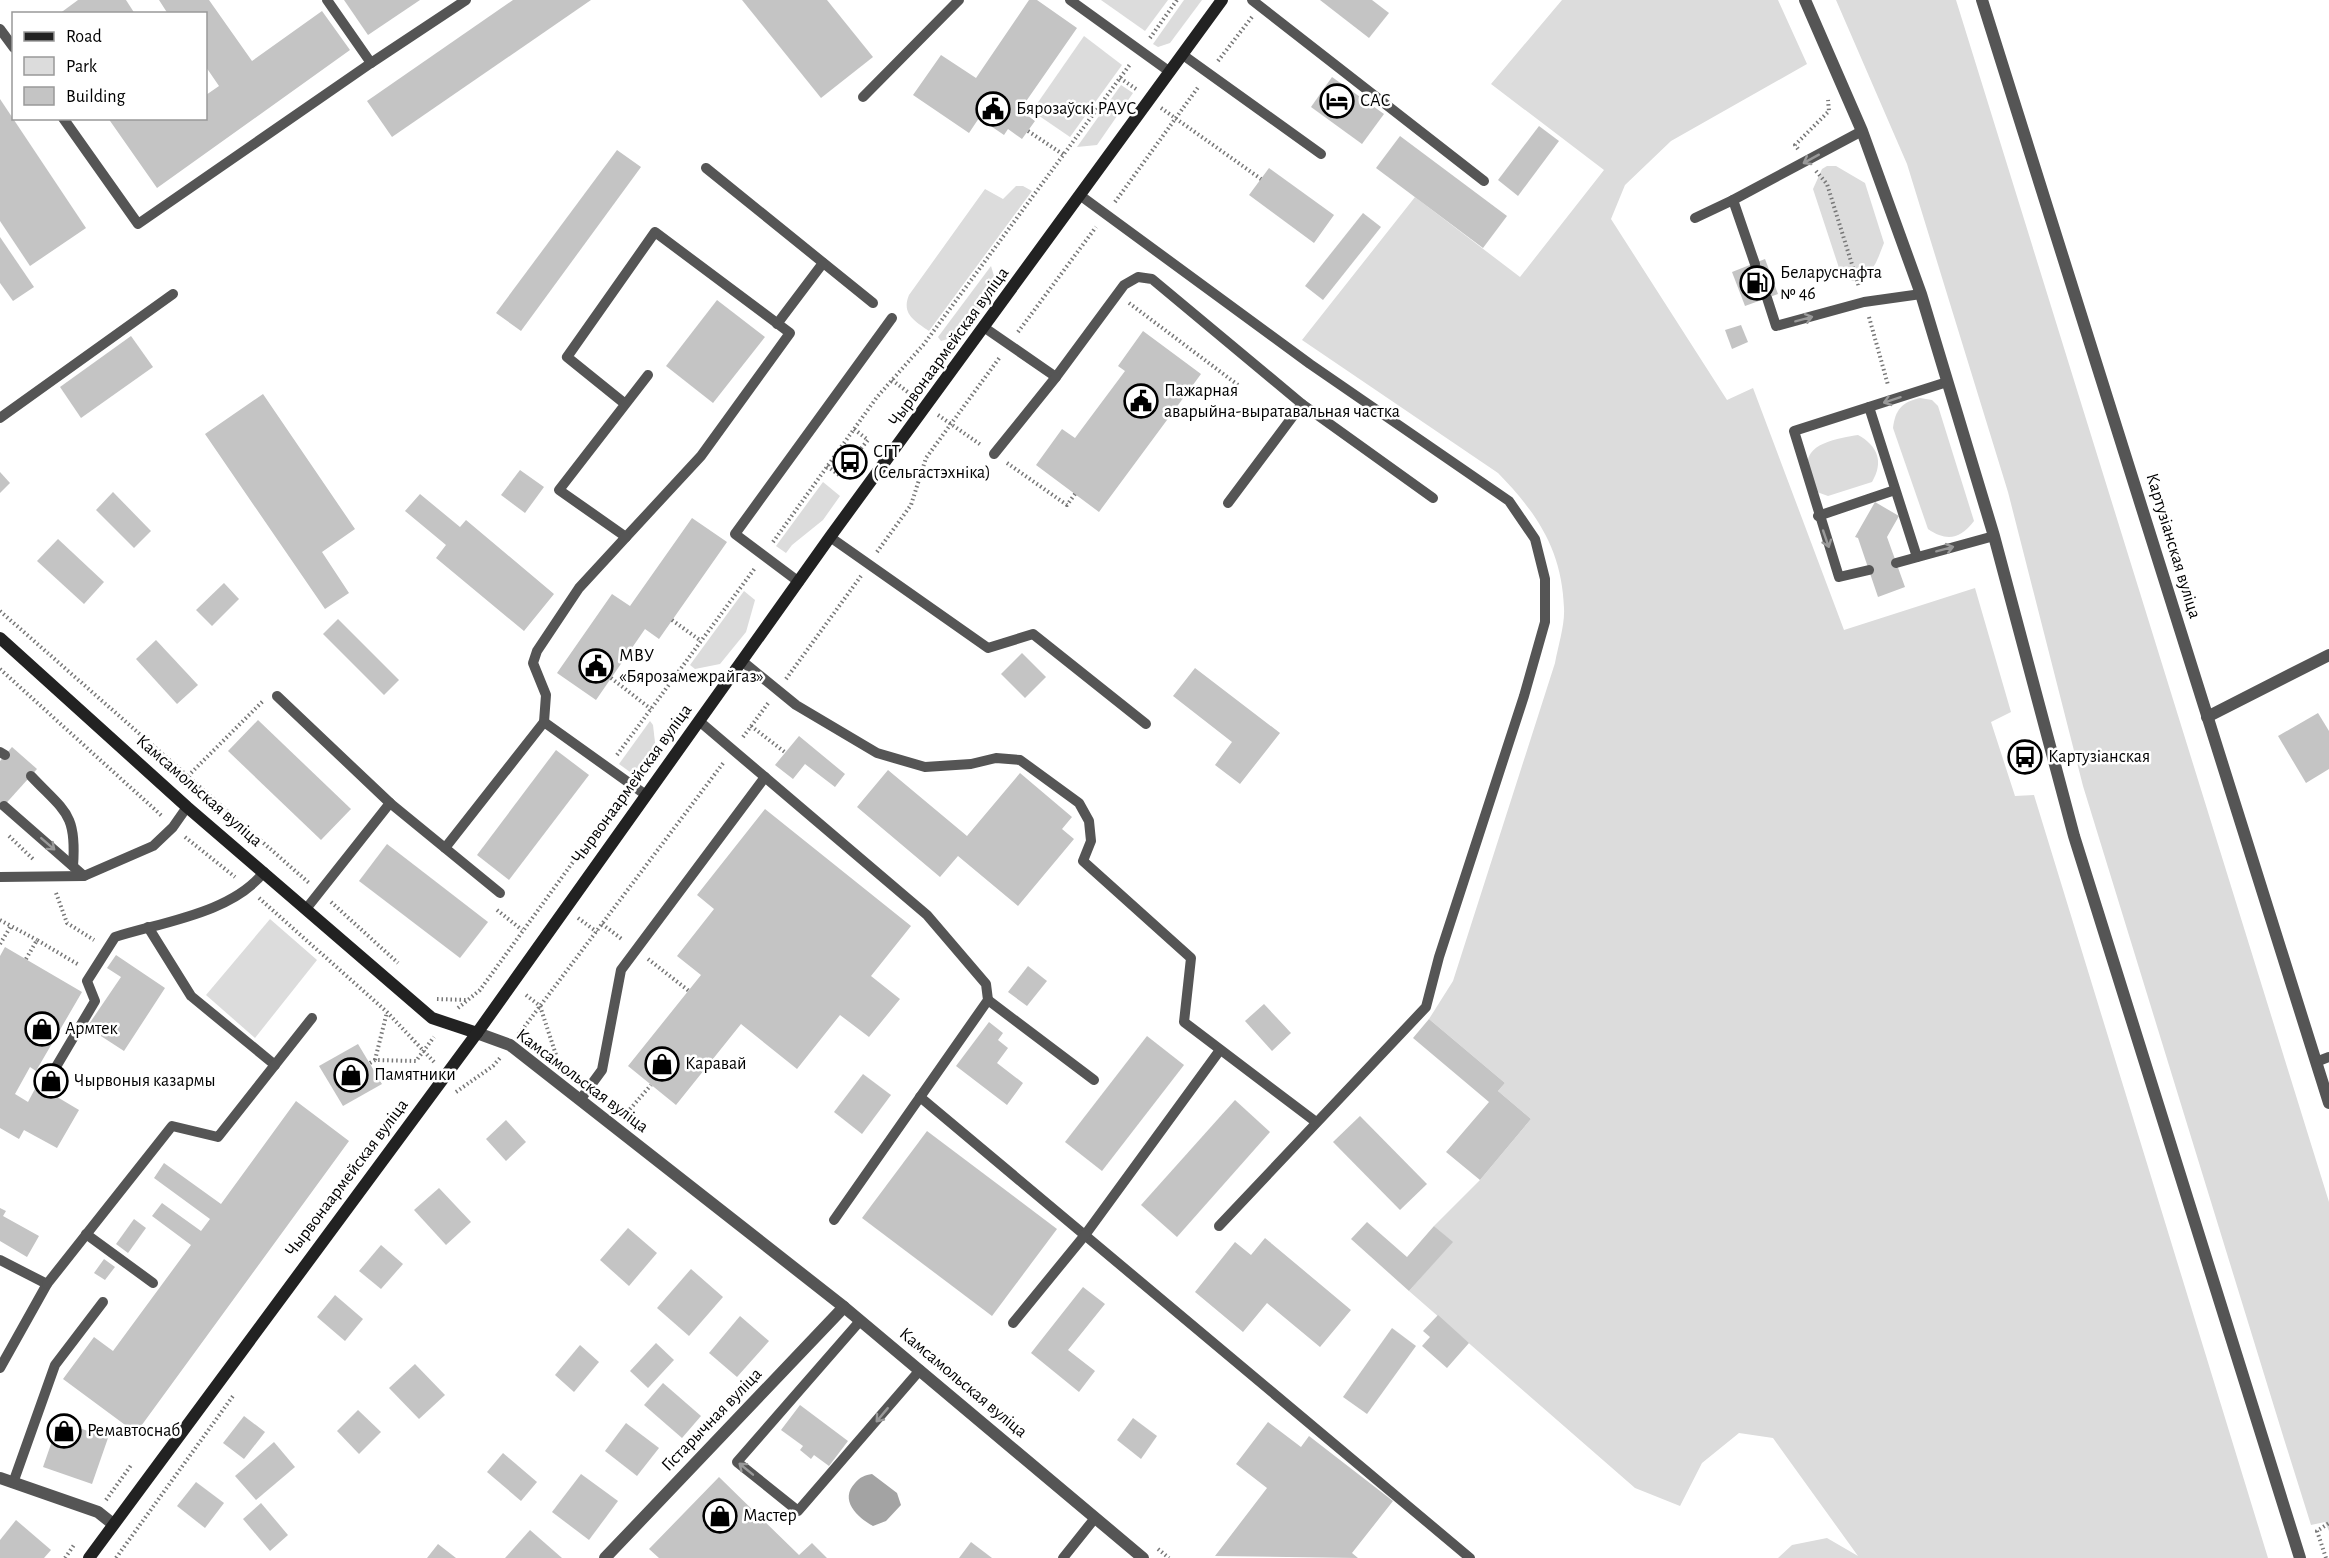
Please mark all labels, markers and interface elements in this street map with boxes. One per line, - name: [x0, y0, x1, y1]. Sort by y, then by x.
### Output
- legend: [12, 12, 207, 120]
- text: Road: [66, 28, 102, 46]
- text: Park: [66, 58, 98, 76]
- hotel icon: САС: [1319, 83, 1355, 119]
- text: Building: [66, 88, 126, 106]
- public building icon: Бярозаўскі РАУС: [975, 91, 1011, 127]
- place label: САС: [1360, 92, 1391, 110]
- place label: Бярозаўскі РАУС: [1016, 100, 1136, 118]
- one-way arrow: [1803, 153, 1820, 165]
- street label: Чырвонаармейская вуліца: [885, 264, 1013, 430]
- place label: Беларуснафта № 46: [1780, 264, 1882, 303]
- fuel station icon: Беларуснафта № 46: [1739, 265, 1775, 301]
- one-way arrow: [1795, 312, 1814, 324]
- place label: Пажарная аварыйна-выратавальная частка: [1164, 382, 1400, 421]
- public building icon: Пажарная аварыйна-выратавальная частка: [1123, 383, 1159, 419]
- one-way arrow: [1883, 395, 1902, 406]
- place label: СГТ (Сельгастэхніка): [873, 443, 991, 482]
- bus stop icon: СГТ (Сельгастэхніка): [832, 444, 868, 480]
- street label: Картузіанская вуліца: [2142, 471, 2204, 621]
- one-way arrow: [1821, 529, 1832, 548]
- one-way arrow: [1935, 543, 1954, 555]
- place label: МВУ «Бярозамежрайгаз»: [619, 647, 764, 686]
- public building icon: МВУ «Бярозамежрайгаз»: [578, 648, 614, 684]
- street label: Чырвонаармейская вуліца: [568, 701, 696, 867]
- street label: Камсамольская вуліца: [133, 732, 265, 850]
- bus stop icon: Картузіанская: [2007, 739, 2043, 775]
- place label: Картузіанская: [2048, 748, 2150, 766]
- one-way arrow: [40, 837, 55, 851]
- shop icon: Армтек: [24, 1011, 60, 1047]
- place label: Армтек: [65, 1020, 119, 1038]
- street label: Камсамольская вуліца: [513, 1026, 651, 1136]
- shop icon: Каравай: [644, 1046, 680, 1082]
- place label: Каравай: [685, 1055, 747, 1073]
- shop icon: Памятники: [333, 1057, 369, 1093]
- shop icon: Чырвоныя казармы: [33, 1063, 69, 1099]
- place label: Памятники: [374, 1066, 456, 1084]
- place label: Чырвоныя казармы: [74, 1072, 216, 1090]
- street label: Чырвонаармейская вуліца: [282, 1096, 412, 1260]
- street label: Камсамольская вуліца: [896, 1325, 1030, 1441]
- street label: Гістарычная вуліца: [658, 1365, 766, 1475]
- one-way arrow: [875, 1407, 889, 1422]
- shop icon: Ремавтоснаб: [46, 1413, 82, 1449]
- place label: Ремавтоснаб: [87, 1421, 180, 1440]
- one-way arrow: [739, 1462, 754, 1476]
- shop icon: Мастер: [702, 1498, 738, 1534]
- place label: Мастер: [743, 1507, 797, 1525]

